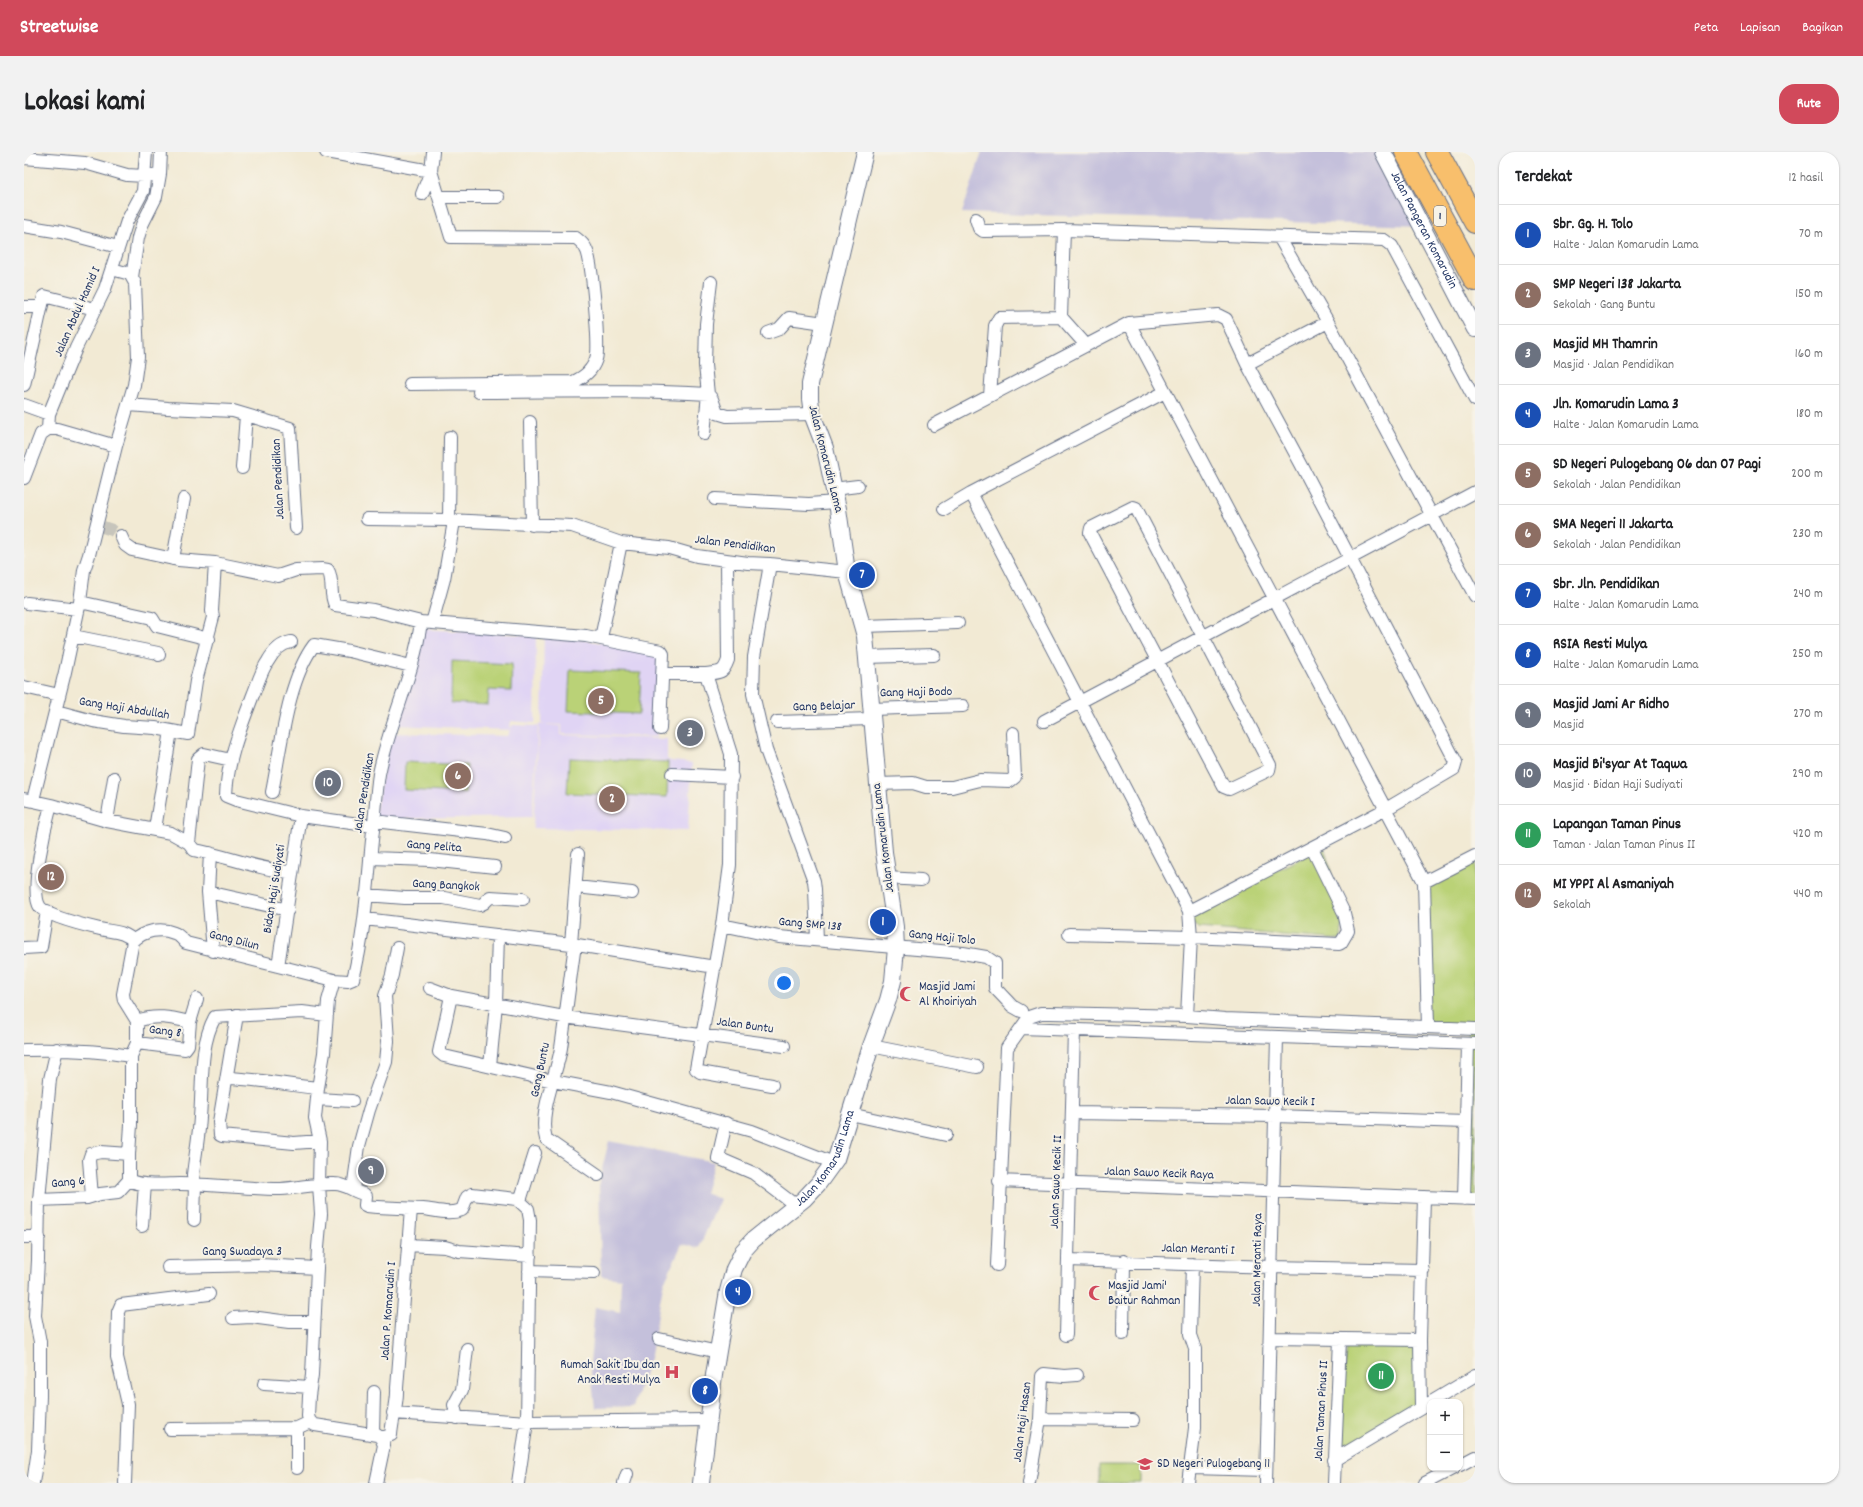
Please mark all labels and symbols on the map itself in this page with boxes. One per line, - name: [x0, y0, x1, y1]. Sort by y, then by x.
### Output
- street label: Jalan Pangeran Komarudin: [1385, 168, 1462, 292]
- road number: 1: [1434, 206, 1446, 226]
- street label: Jalan Abdul Hamid I: [50, 264, 106, 360]
- street label: Jalan Komarudin Lama: [802, 403, 848, 516]
- street label: Jalan Pendidikan: [267, 438, 291, 520]
- street label: Jalan Pendidikan: [694, 531, 776, 559]
- pin: 7: [849, 560, 875, 590]
- street label: Gang Haji Bodo: [879, 683, 953, 703]
- pin: 5: [588, 686, 614, 716]
- street label: Gang Haji Abdullah: [77, 692, 171, 726]
- street label: Gang Belajar: [792, 696, 856, 718]
- pin: 3: [677, 718, 703, 748]
- street label: Jalan Pendidikan: [349, 751, 381, 835]
- pin: 6: [445, 761, 471, 791]
- pin: 10: [315, 768, 341, 798]
- street label: Jalan Komarudin Lama: [868, 781, 900, 894]
- pin: 2: [599, 784, 625, 814]
- street label: Gang Pelita: [406, 836, 463, 858]
- street label: Bidan Haji Sudiyati: [259, 843, 291, 935]
- pin: 12: [38, 862, 64, 892]
- street label: Gang Bangkok: [412, 875, 480, 897]
- pin: 1: [870, 907, 896, 937]
- street label: Gang SMP 138: [778, 913, 842, 937]
- street label: Gang Haji Tolo: [907, 925, 977, 951]
- street label: Gang Dilun: [207, 926, 261, 956]
- your location: [774, 973, 794, 993]
- place label: Masjid Jami Al Khoiriyah: [919, 978, 977, 1012]
- mosque icon: Masjid Jami Al Khoiriyah: [898, 985, 916, 1003]
- street label: Jalan Buntu: [715, 1013, 775, 1039]
- street label: Gang 8: [148, 1021, 182, 1043]
- street label: Gang Buntu: [526, 1041, 556, 1099]
- street label: Jalan Sawo Kecik I: [1225, 1092, 1315, 1112]
- street label: Jalan Komarudin Lama: [792, 1107, 860, 1212]
- street label: Jalan Sawo Kecik II: [1046, 1135, 1068, 1229]
- pin: 9: [358, 1156, 384, 1186]
- street label: Jalan Sawo Kecik Raya: [1104, 1163, 1215, 1185]
- street label: Gang 6: [50, 1172, 86, 1194]
- street label: Jalan Meranti Raya: [1248, 1212, 1268, 1307]
- street label: Jalan Meranti I: [1161, 1239, 1235, 1261]
- street label: Gang Swadaya 3: [202, 1243, 282, 1262]
- street label: Jalan P. Komarudin I: [376, 1261, 402, 1361]
- pin: 4: [725, 1277, 751, 1307]
- place label: Masjid Jami' Baitur Rahman: [1108, 1277, 1180, 1311]
- mosque icon: Masjid Jami' Baitur Rahman: [1087, 1284, 1105, 1302]
- place label: Rumah Sakit Ibu dan Anak Resti Mulya: [560, 1356, 661, 1390]
- street label: Jalan Taman Pinus II: [1310, 1360, 1334, 1462]
- pin: 11: [1368, 1361, 1394, 1391]
- hospital icon: Rumah Sakit Ibu dan Anak Resti Mulya: [663, 1363, 681, 1381]
- pin: 8: [692, 1376, 718, 1406]
- street label: Jalan Haji Hasan: [1009, 1381, 1037, 1463]
- school or university icon: SD Negeri Pulogebang 11: [1136, 1455, 1154, 1473]
- place label: SD Negeri Pulogebang 11: [1157, 1455, 1270, 1474]

